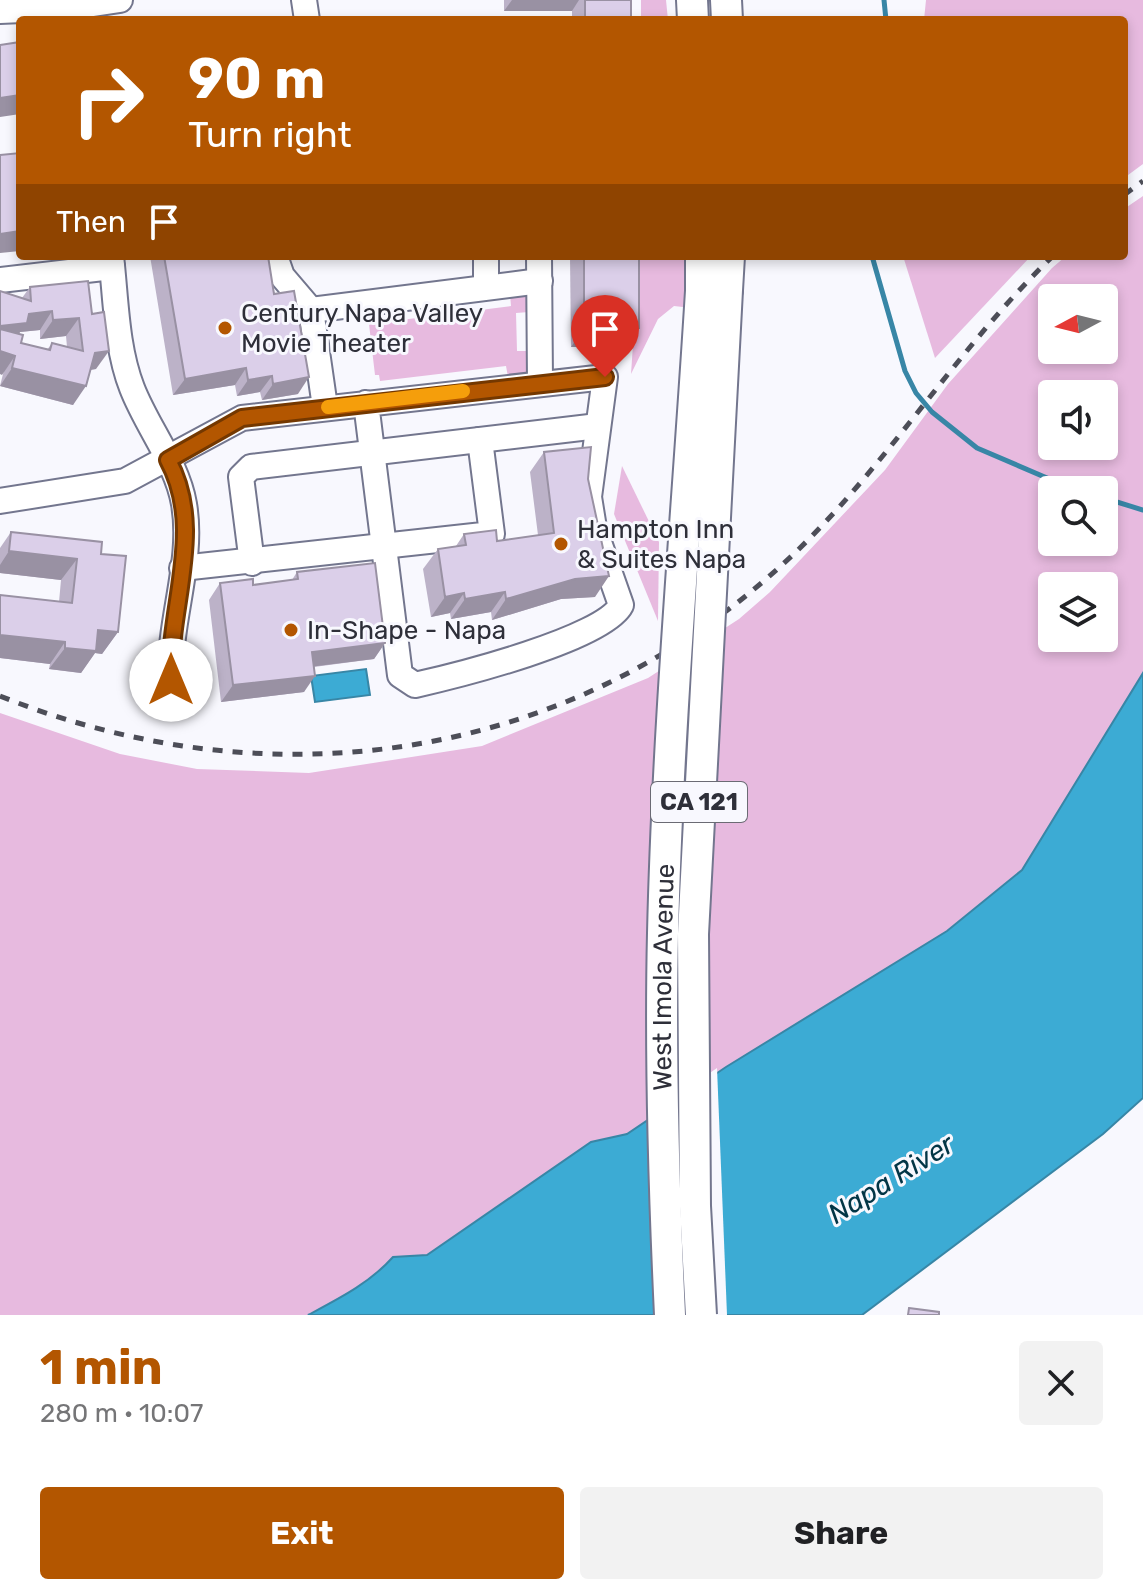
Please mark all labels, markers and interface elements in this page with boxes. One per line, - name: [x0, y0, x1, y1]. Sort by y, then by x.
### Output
- text: 90 m: [188, 46, 325, 112]
- icon: right: [56, 48, 160, 152]
- text: Turn right: [188, 113, 352, 156]
- icon: arrive: [142, 200, 186, 244]
- text: Then: [56, 204, 126, 240]
- north arrow: [1038, 284, 1118, 364]
- map controls: [1038, 284, 1118, 652]
- pin: [571, 295, 639, 377]
- place label: Century Napa Valley Movie Theater: [241, 298, 483, 359]
- icon: arrive: [583, 307, 627, 351]
- marker: Century Napa Valley Movie Theater: [216, 319, 234, 337]
- button: sound: [1038, 380, 1118, 460]
- button: search: [1038, 476, 1118, 556]
- place label: Hampton Inn & Suites Napa: [577, 514, 746, 575]
- marker: Hampton Inn & Suites Napa: [552, 535, 570, 553]
- button: layers: [1038, 572, 1118, 652]
- place label: In-Shape - Napa: [307, 615, 506, 646]
- marker: In-Shape - Napa: [282, 621, 300, 639]
- position arrow: [129, 638, 213, 722]
- road number: CA 121: [651, 782, 747, 822]
- street label: West Imola Avenue: [646, 863, 681, 1091]
- water label: Napa River: [822, 1127, 961, 1231]
- text: 1 min: [40, 1339, 163, 1396]
- button: close: [1019, 1341, 1103, 1425]
- text: 280 m · 10:07: [40, 1398, 203, 1429]
- button: Exit: [40, 1487, 564, 1579]
- button: Share: [580, 1487, 1103, 1579]

